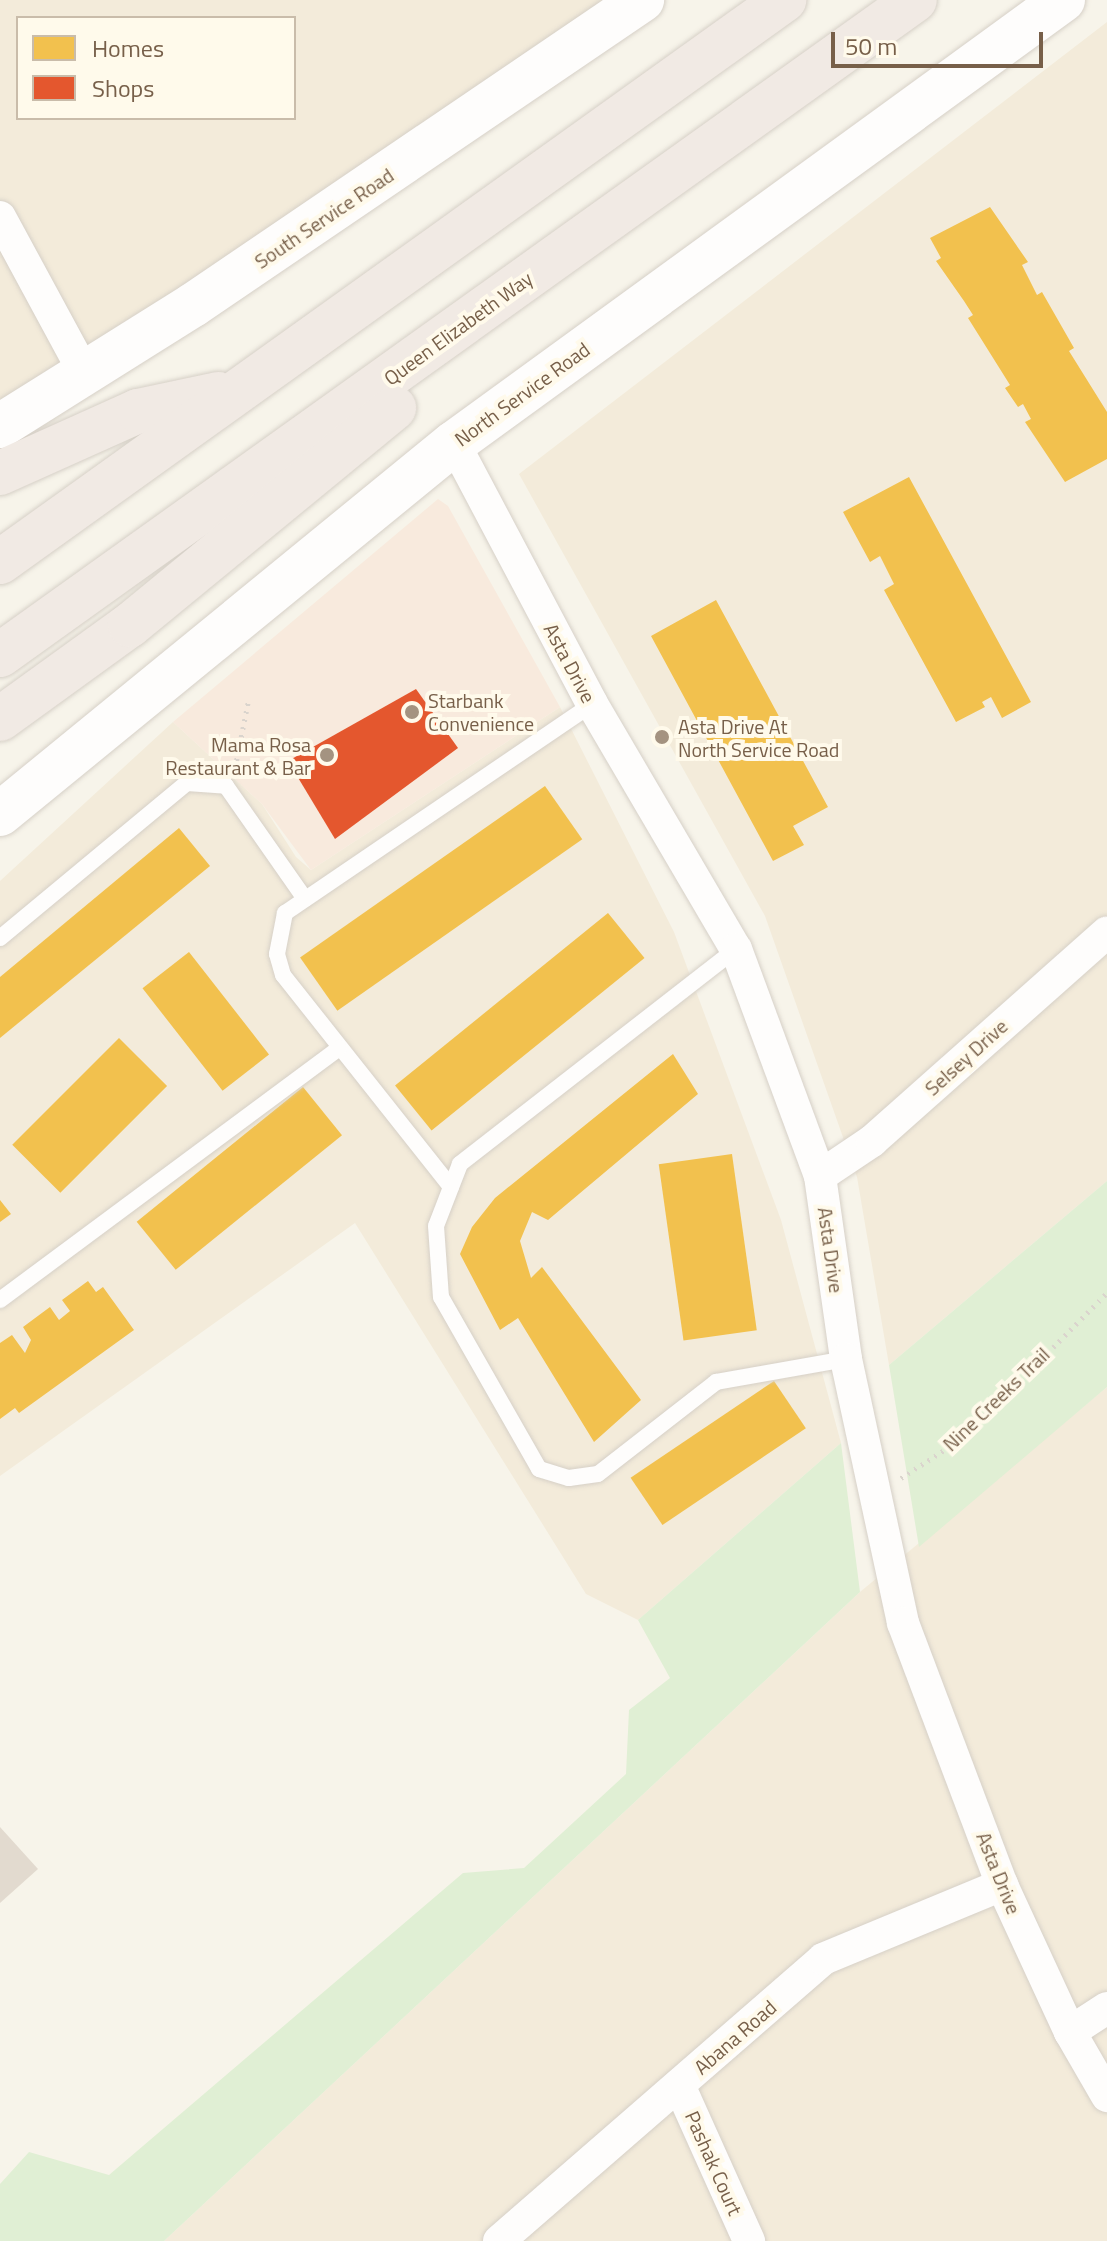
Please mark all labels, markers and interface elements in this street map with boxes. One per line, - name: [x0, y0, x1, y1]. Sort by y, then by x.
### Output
- legend: [16, 16, 296, 120]
- scale bar: [835, 16, 1047, 66]
- text: 50 m: [845, 28, 897, 64]
- text: Homes: [92, 30, 164, 66]
- text: Shops: [92, 70, 154, 106]
- street label: South Service Road: [250, 163, 398, 273]
- street label: Queen Elizabeth Way: [379, 266, 537, 390]
- street label: North Service Road: [450, 337, 594, 451]
- street label: Asta Drive: [539, 619, 601, 707]
- place label: Starbank Convenience: [428, 688, 534, 735]
- marker: Starbank Convenience: [403, 703, 421, 721]
- place label: Asta Drive At North Service Road: [678, 714, 839, 761]
- marker: Asta Drive At North Service Road: [653, 728, 671, 746]
- place label: Mama Rosa Restaurant & Bar: [165, 732, 311, 779]
- marker: Mama Rosa Restaurant & Bar: [318, 746, 336, 764]
- street label: Selsey Drive: [920, 1014, 1012, 1100]
- street label: Asta Drive: [813, 1206, 849, 1294]
- street label: Nine Creeks Trail: [938, 1342, 1054, 1456]
- street label: Asta Drive: [972, 1828, 1026, 1918]
- street label: Abana Road: [689, 1995, 781, 2079]
- street label: Pashak Court: [680, 2107, 748, 2219]

